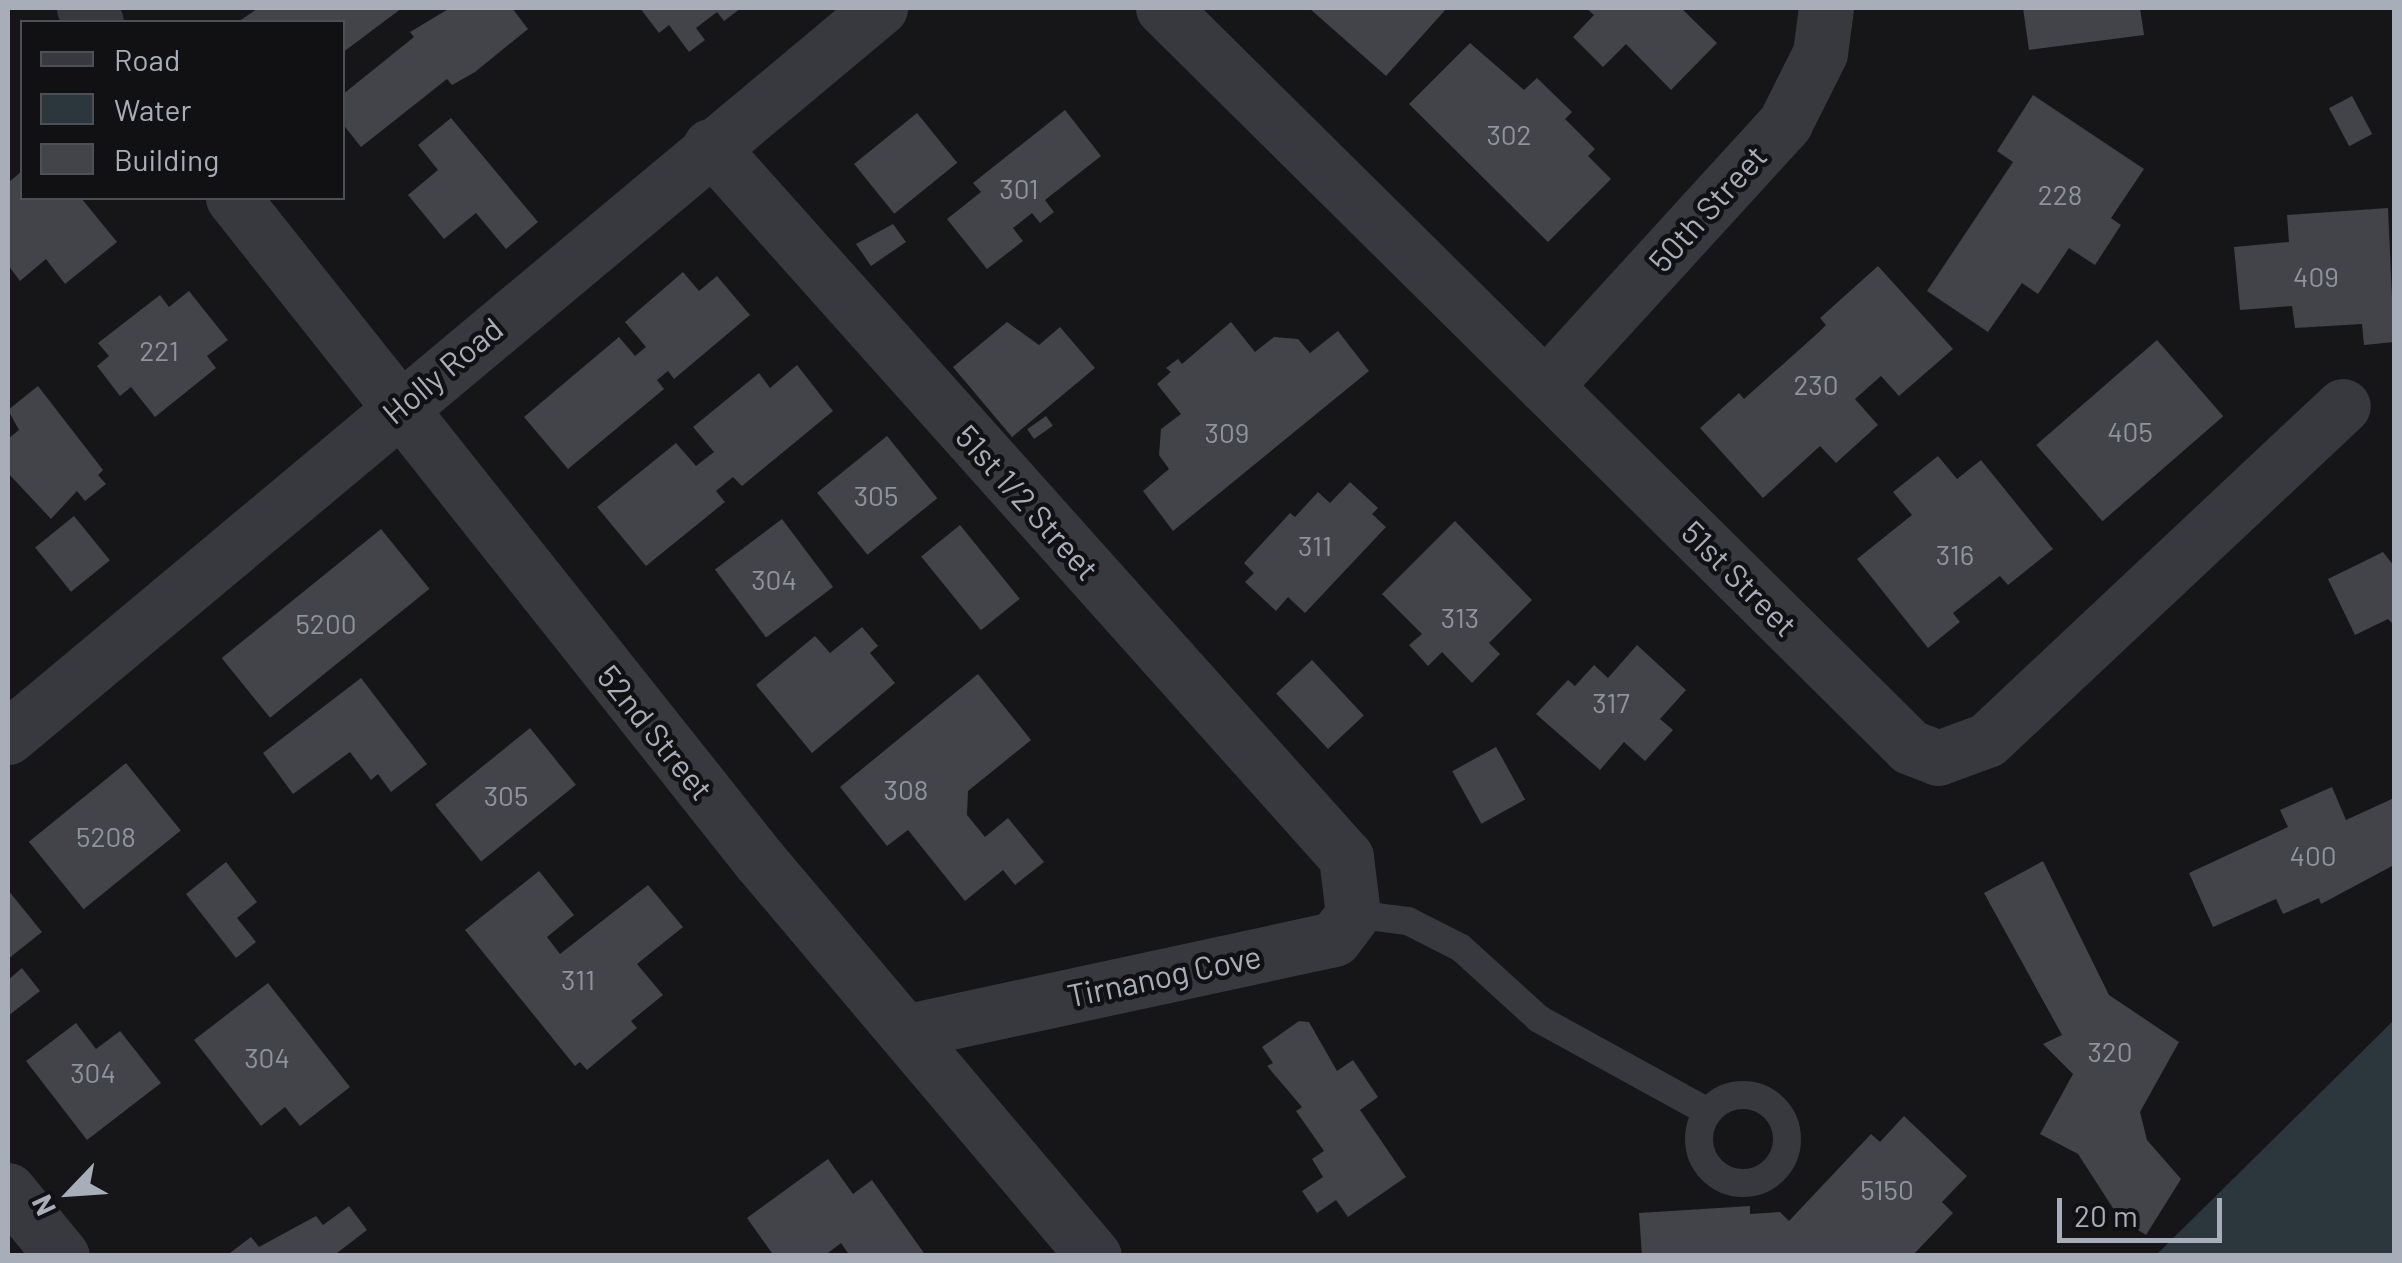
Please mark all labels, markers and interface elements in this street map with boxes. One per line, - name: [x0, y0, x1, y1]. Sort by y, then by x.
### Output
- legend: [20, 20, 345, 200]
- text: Road: [114, 41, 180, 77]
- text: Water: [114, 91, 192, 127]
- house number: 302: [1486, 117, 1532, 151]
- street label: 50th Street: [1640, 137, 1774, 279]
- text: Building: [114, 141, 219, 177]
- house number: 301: [999, 171, 1039, 205]
- house number: 228: [2038, 177, 2082, 211]
- house number: 409: [2293, 259, 2339, 293]
- street label: Holly Road: [374, 309, 510, 431]
- house number: 221: [139, 333, 179, 367]
- house number: 230: [1793, 367, 1839, 401]
- house number: 405: [2107, 414, 2153, 448]
- house number: 309: [1205, 415, 1249, 449]
- street label: 51st 1/2 Street: [948, 417, 1108, 587]
- house number: 305: [854, 478, 898, 512]
- street label: 51st Street: [1674, 512, 1806, 644]
- house number: 311: [1298, 528, 1332, 562]
- house number: 316: [1936, 537, 1974, 571]
- house number: 304: [751, 562, 797, 596]
- house number: 313: [1441, 600, 1479, 634]
- house number: 5200: [295, 606, 357, 640]
- street label: 52nd Street: [590, 657, 722, 807]
- house number: 317: [1592, 685, 1630, 719]
- house number: 308: [884, 772, 928, 806]
- house number: 305: [484, 778, 528, 812]
- house number: 5208: [76, 819, 136, 853]
- house number: 400: [2289, 838, 2337, 872]
- street label: Tirnanog Cove: [1064, 936, 1264, 1014]
- house number: 311: [561, 962, 595, 996]
- house number: 320: [2087, 1034, 2133, 1068]
- house number: 304: [244, 1040, 290, 1074]
- house number: 304: [70, 1055, 116, 1089]
- north arrow: [20, 1143, 120, 1243]
- house number: 5150: [1860, 1172, 1914, 1206]
- scale bar: [2062, 1178, 2227, 1240]
- text: N: [23, 1190, 62, 1221]
- text: 20 m: [2074, 1197, 2138, 1233]

